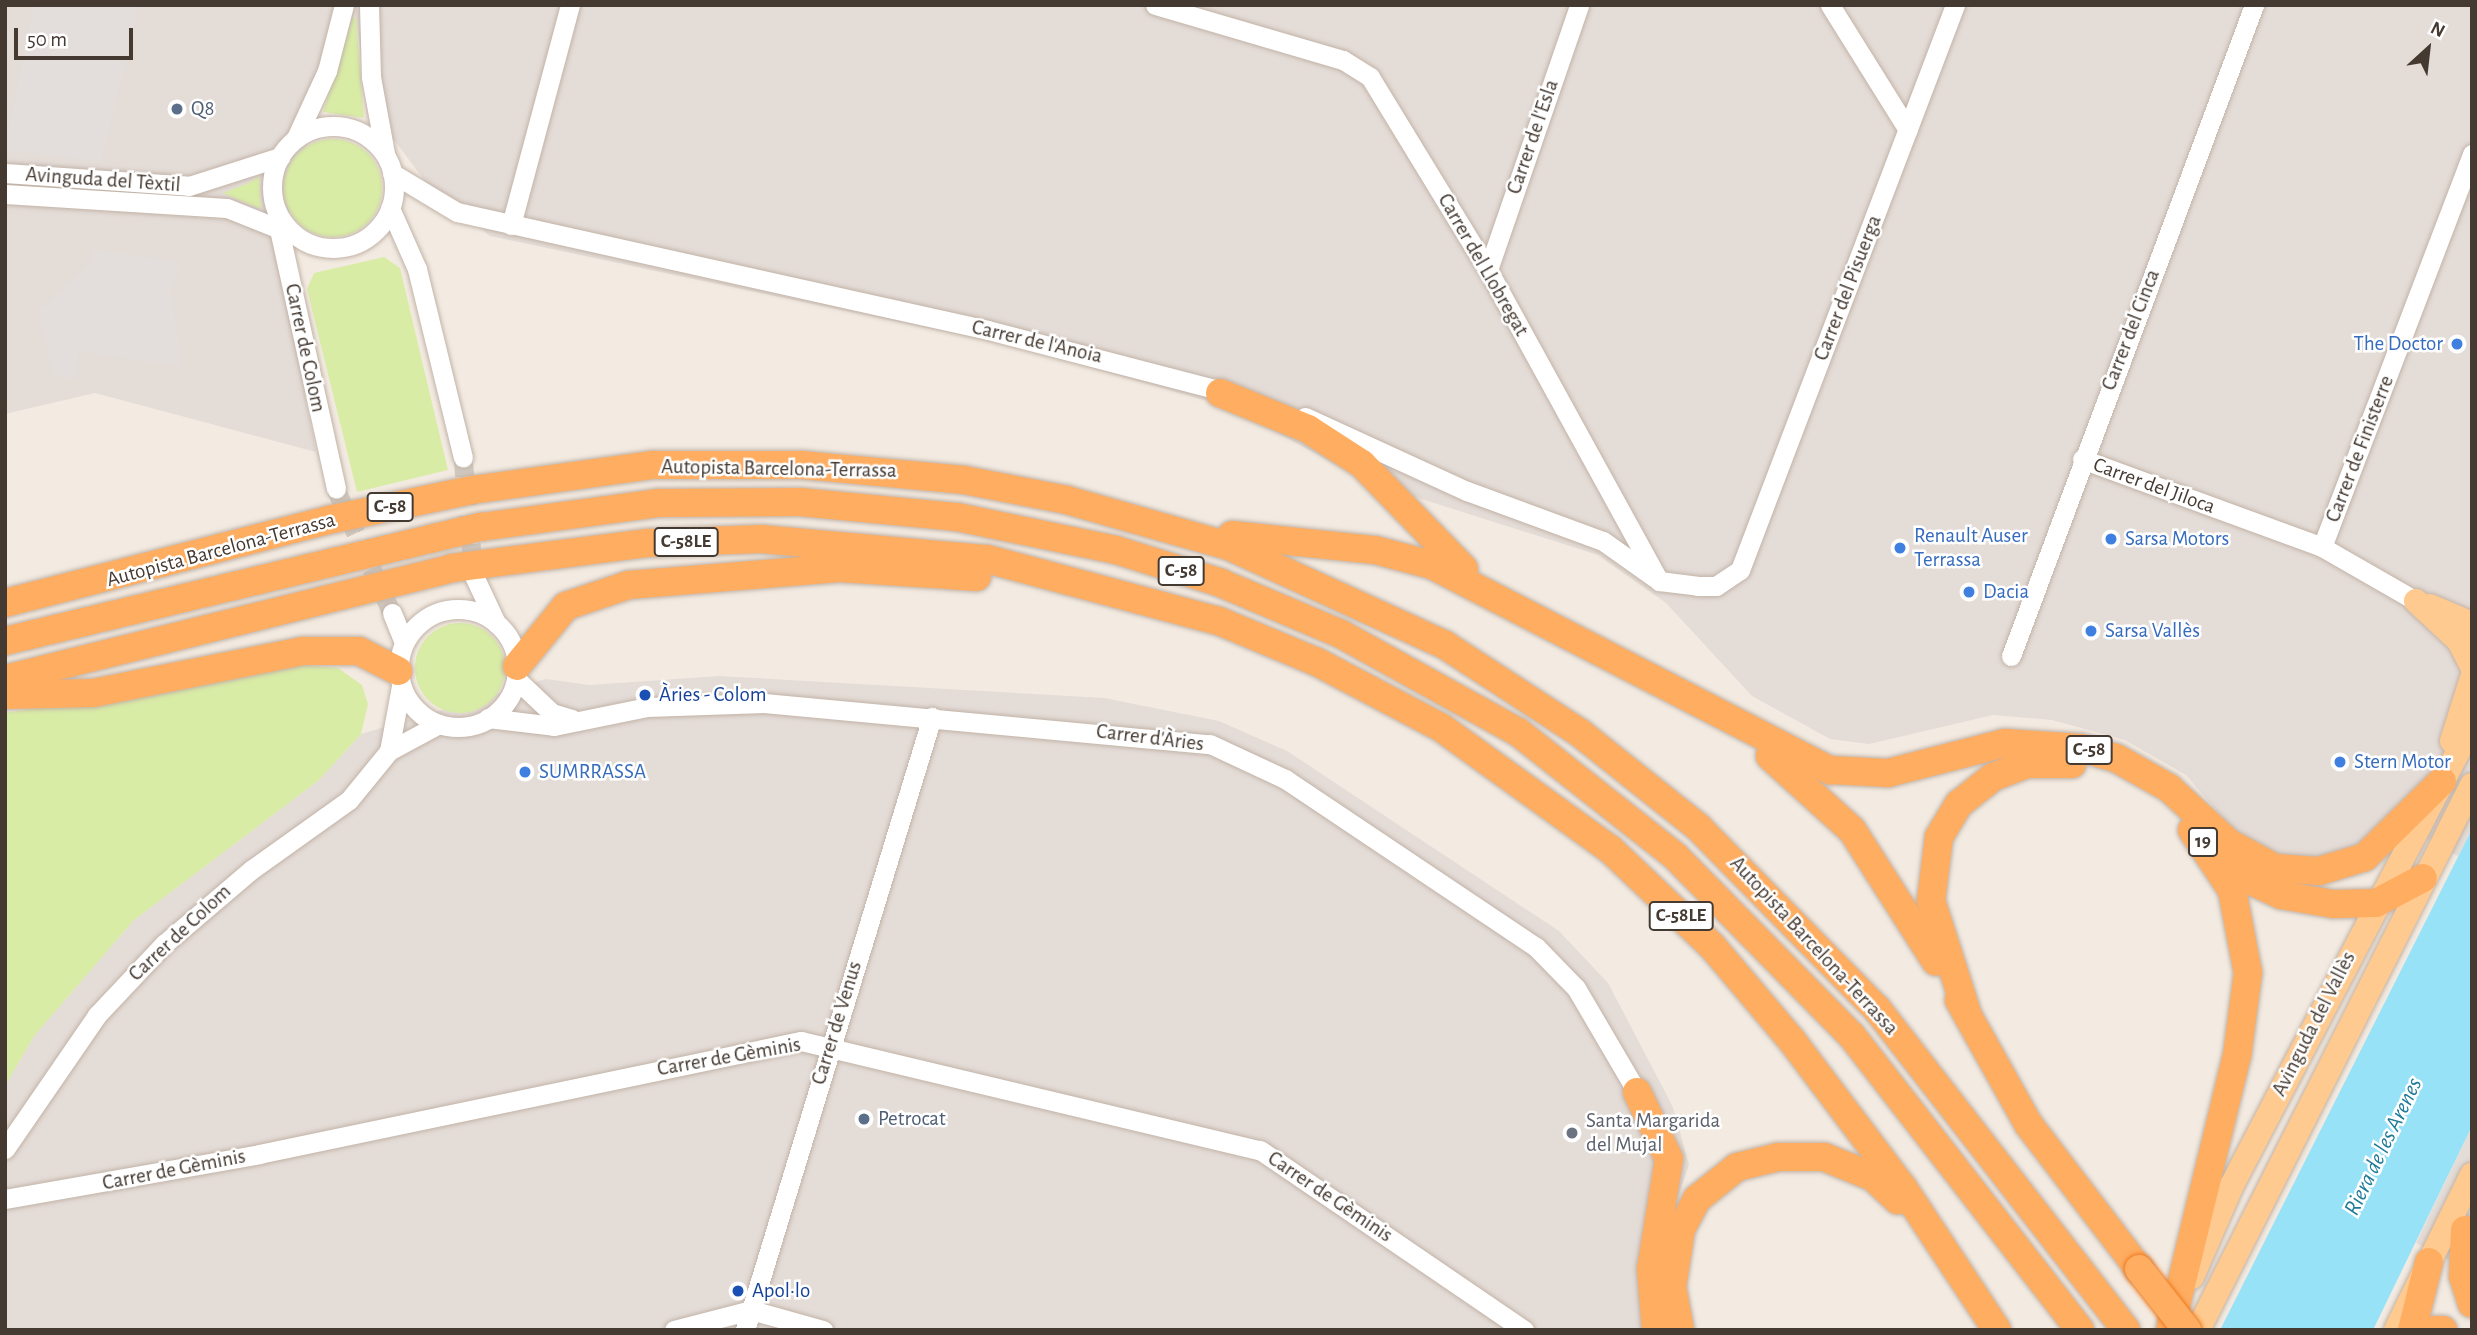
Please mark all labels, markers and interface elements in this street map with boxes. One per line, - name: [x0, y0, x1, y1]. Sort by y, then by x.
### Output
- scale bar: [18, 14, 136, 58]
- north arrow: [2393, 14, 2463, 84]
- text: N: [2428, 18, 2448, 41]
- text: 50 m: [27, 29, 67, 50]
- street label: Carrer de l'Esla: [1502, 76, 1564, 198]
- place label: Q8: [191, 96, 214, 122]
- marker: Q8: [169, 101, 185, 117]
- street label: Avinguda del Tèxtil: [25, 162, 181, 198]
- street label: Carrer del Llobregat: [1432, 189, 1534, 341]
- street label: Carrer del Pisuerga: [1809, 212, 1887, 364]
- street label: Carrer del Cinca: [2096, 266, 2166, 394]
- street label: Carrer de Colom: [279, 281, 331, 415]
- street label: Carrer de l'Anoia: [969, 315, 1105, 369]
- place label: The Doctor: [2354, 331, 2443, 357]
- marker: The Doctor: [2449, 336, 2465, 352]
- street label: Carrer de Finisterre: [2320, 372, 2400, 526]
- street label: Carrer del Jiloca: [2090, 452, 2218, 520]
- street label: Autopista Barcelona-Terrassa: [661, 454, 897, 484]
- road number: C-58: [366, 492, 414, 522]
- street label: Autopista Barcelona-Terrassa: [104, 507, 338, 593]
- place label: Renault Auser Terrassa: [1914, 523, 2028, 573]
- road number: C-58LE: [653, 526, 719, 558]
- place label: Sarsa Motors: [2125, 526, 2229, 552]
- marker: Sarsa Motors: [2103, 531, 2119, 547]
- marker: Renault Auser Terrassa: [1892, 540, 1908, 556]
- road number: C-58: [1156, 556, 1206, 586]
- place label: Dacia: [1983, 579, 2029, 605]
- marker: Dacia: [1961, 584, 1977, 600]
- place label: Sarsa Vallès: [2105, 618, 2200, 644]
- marker: Sarsa Vallès: [2083, 623, 2099, 639]
- place label: Àries - Colom: [659, 682, 767, 708]
- marker: Àries - Colom: [637, 687, 653, 703]
- street label: Carrer d'Àries: [1095, 719, 1205, 757]
- road number: C-58: [2064, 734, 2114, 765]
- place label: Stern Motor: [2354, 749, 2451, 775]
- marker: Stern Motor: [2332, 754, 2348, 770]
- place label: SUMRRASSA: [539, 759, 646, 785]
- marker: SUMRRASSA: [517, 764, 533, 780]
- road number: 19: [2187, 827, 2219, 858]
- street label: Autopista Barcelona-Terrassa: [1724, 851, 1904, 1041]
- street label: Carrer de Colom: [124, 879, 236, 987]
- road number: C-58LE: [1648, 900, 1714, 932]
- street label: Avinguda del Vallès: [2267, 947, 2361, 1101]
- street label: Carrer de Venus: [806, 958, 868, 1088]
- street label: Carrer de Gèminis: [655, 1032, 803, 1082]
- water label: Riera de les Arenes: [2339, 1074, 2429, 1220]
- place label: Petrocat: [878, 1106, 946, 1132]
- place label: Santa Margarida del Mujal: [1586, 1108, 1720, 1158]
- marker: Petrocat: [856, 1111, 872, 1127]
- marker: Santa Margarida del Mujal: [1564, 1125, 1580, 1141]
- street label: Carrer de Gèminis: [100, 1144, 248, 1196]
- street label: Carrer de Gèminis: [1263, 1146, 1397, 1248]
- place label: Apol·lo: [752, 1278, 810, 1304]
- marker: Apol·lo: [730, 1283, 746, 1299]

